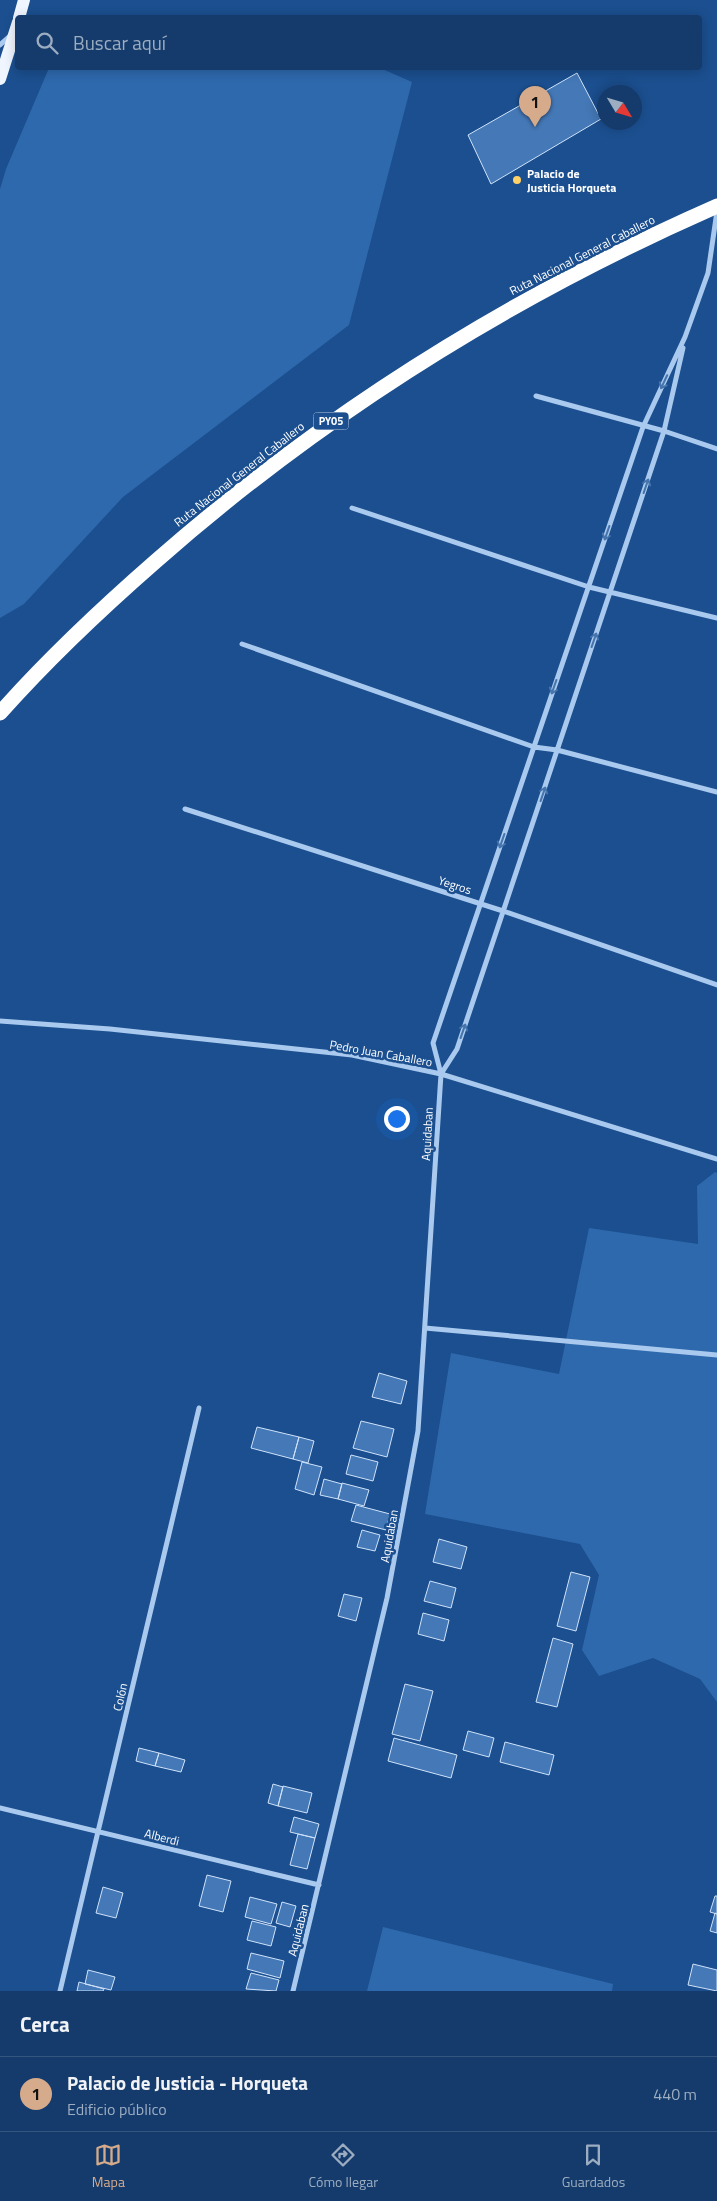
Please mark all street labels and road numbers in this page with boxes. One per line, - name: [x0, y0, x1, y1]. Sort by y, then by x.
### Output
- street label: Ruta Nacional General Caballero: [506, 210, 658, 300]
- road number: PY05: [314, 412, 348, 430]
- street label: Ruta Nacional General Caballero: [170, 417, 308, 531]
- street label: Yegros: [436, 871, 474, 899]
- street label: Pedro Juan Caballero: [328, 1035, 434, 1071]
- street label: Aquidaban: [416, 1107, 438, 1161]
- street label: Aquidaban: [375, 1508, 403, 1564]
- street label: Colón: [108, 1681, 132, 1713]
- street label: Alberdi: [143, 1824, 181, 1850]
- street label: Aquidaban: [282, 1902, 314, 1958]

